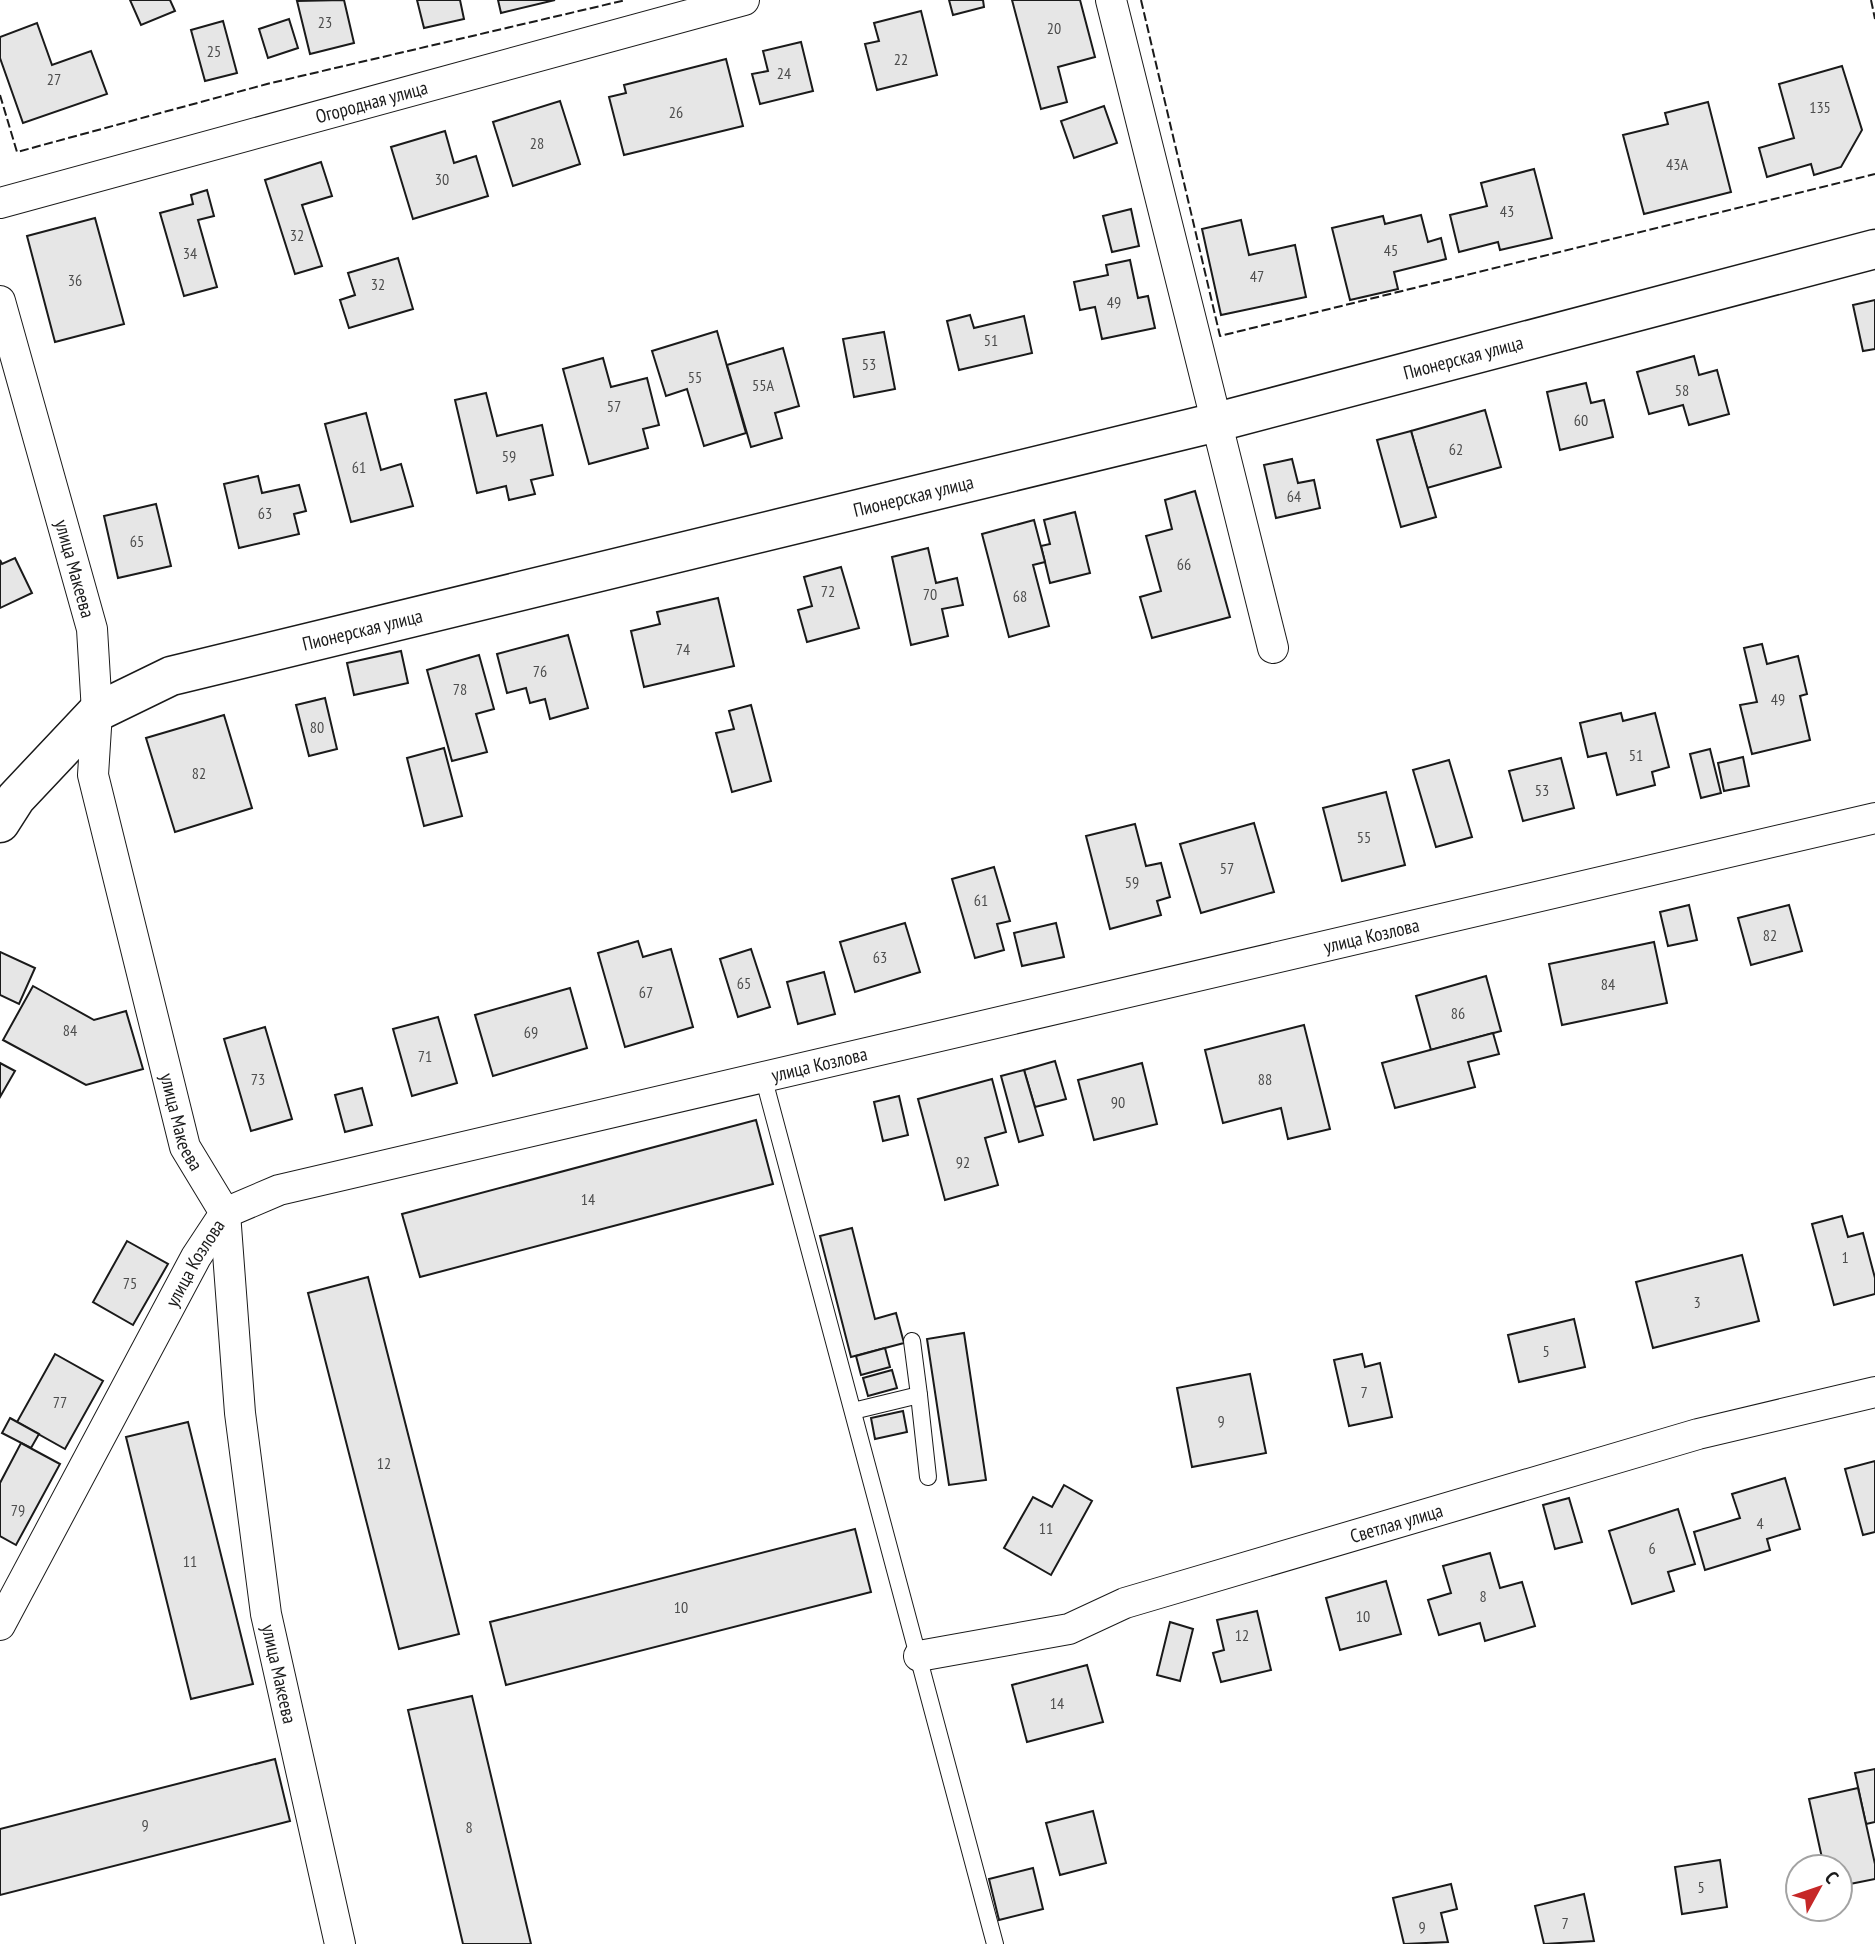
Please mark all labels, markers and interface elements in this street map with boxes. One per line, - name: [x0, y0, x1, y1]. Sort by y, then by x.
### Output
- house number: 23: [318, 12, 332, 32]
- house number: 20: [1047, 18, 1061, 38]
- house number: 25: [207, 41, 221, 61]
- house number: 22: [894, 49, 908, 69]
- house number: 24: [777, 63, 791, 83]
- house number: 27: [47, 69, 61, 89]
- street label: Огородная улица: [313, 75, 430, 128]
- house number: 135: [1809, 97, 1831, 117]
- house number: 26: [669, 102, 683, 122]
- house number: 28: [530, 133, 544, 153]
- house number: 43А: [1666, 154, 1688, 174]
- house number: 30: [435, 169, 449, 189]
- house number: 43: [1500, 201, 1514, 221]
- house number: 32: [290, 225, 304, 245]
- house number: 45: [1384, 240, 1398, 260]
- house number: 34: [183, 243, 197, 263]
- house number: 47: [1250, 266, 1264, 286]
- house number: 36: [68, 270, 82, 290]
- house number: 32: [371, 274, 385, 294]
- house number: 49: [1107, 292, 1121, 312]
- house number: 51: [984, 330, 998, 350]
- street label: Пионерская улица: [1401, 330, 1526, 385]
- house number: 53: [862, 354, 876, 374]
- house number: 55: [688, 367, 702, 387]
- house number: 55А: [752, 375, 774, 395]
- house number: 58: [1675, 380, 1689, 400]
- house number: 57: [607, 396, 621, 416]
- house number: 60: [1574, 410, 1588, 430]
- house number: 62: [1449, 439, 1463, 459]
- house number: 59: [502, 446, 516, 466]
- house number: 61: [352, 457, 366, 477]
- street label: Пионерская улица: [851, 470, 976, 522]
- house number: 64: [1287, 486, 1301, 506]
- house number: 63: [258, 503, 272, 523]
- street label: улица Макеева: [50, 517, 100, 620]
- house number: 65: [130, 531, 144, 551]
- house number: 66: [1177, 554, 1191, 574]
- house number: 72: [821, 581, 835, 601]
- house number: 70: [923, 584, 937, 604]
- house number: 68: [1013, 586, 1027, 606]
- street label: Пионерская улица: [300, 603, 425, 656]
- house number: 74: [676, 639, 690, 659]
- house number: 76: [533, 661, 547, 681]
- house number: 78: [453, 679, 467, 699]
- house number: 49: [1771, 689, 1785, 709]
- house number: 80: [310, 717, 324, 737]
- house number: 51: [1629, 745, 1643, 765]
- house number: 82: [192, 763, 206, 783]
- house number: 53: [1535, 780, 1549, 800]
- house number: 55: [1357, 827, 1371, 847]
- house number: 57: [1220, 858, 1234, 878]
- house number: 59: [1125, 872, 1139, 892]
- house number: 61: [974, 890, 988, 910]
- street label: улица Козлова: [1321, 913, 1422, 958]
- house number: 82: [1763, 925, 1777, 945]
- house number: 63: [873, 947, 887, 967]
- house number: 65: [737, 973, 751, 993]
- house number: 84: [1601, 974, 1615, 994]
- house number: 67: [639, 982, 653, 1002]
- house number: 86: [1451, 1003, 1465, 1023]
- house number: 84: [63, 1020, 77, 1040]
- house number: 69: [524, 1022, 538, 1042]
- street label: улица Козлова: [769, 1041, 869, 1087]
- house number: 71: [418, 1046, 432, 1066]
- house number: 73: [251, 1069, 265, 1089]
- house number: 88: [1258, 1069, 1272, 1089]
- street label: улица Макеева: [155, 1071, 208, 1175]
- house number: 90: [1111, 1092, 1125, 1112]
- house number: 92: [956, 1152, 970, 1172]
- house number: 14: [581, 1189, 595, 1209]
- street label: улица Козлова: [160, 1215, 230, 1311]
- house number: 1: [1841, 1247, 1849, 1267]
- house number: 75: [123, 1273, 137, 1293]
- house number: 3: [1693, 1292, 1701, 1312]
- house number: 5: [1542, 1341, 1550, 1361]
- house number: 7: [1360, 1382, 1368, 1402]
- house number: 77: [53, 1392, 67, 1412]
- house number: 9: [1217, 1411, 1225, 1431]
- house number: 12: [377, 1453, 391, 1473]
- street label: Светлая улица: [1347, 1498, 1446, 1548]
- house number: 79: [11, 1500, 25, 1520]
- house number: 4: [1756, 1513, 1764, 1533]
- house number: 11: [1039, 1518, 1053, 1538]
- house number: 6: [1648, 1538, 1656, 1558]
- house number: 11: [183, 1551, 197, 1571]
- house number: 8: [1479, 1586, 1487, 1606]
- house number: 10: [674, 1597, 688, 1617]
- house number: 10: [1356, 1606, 1370, 1626]
- street label: улица Макеева: [257, 1622, 302, 1726]
- house number: 12: [1235, 1625, 1249, 1645]
- house number: 14: [1050, 1693, 1064, 1713]
- house number: 9: [141, 1815, 149, 1835]
- house number: 8: [465, 1817, 473, 1837]
- north arrow: [1784, 1853, 1854, 1923]
- text: С: [1820, 1866, 1844, 1888]
- house number: 5: [1697, 1877, 1705, 1897]
- house number: 7: [1561, 1913, 1569, 1933]
- house number: 9: [1418, 1917, 1426, 1937]

